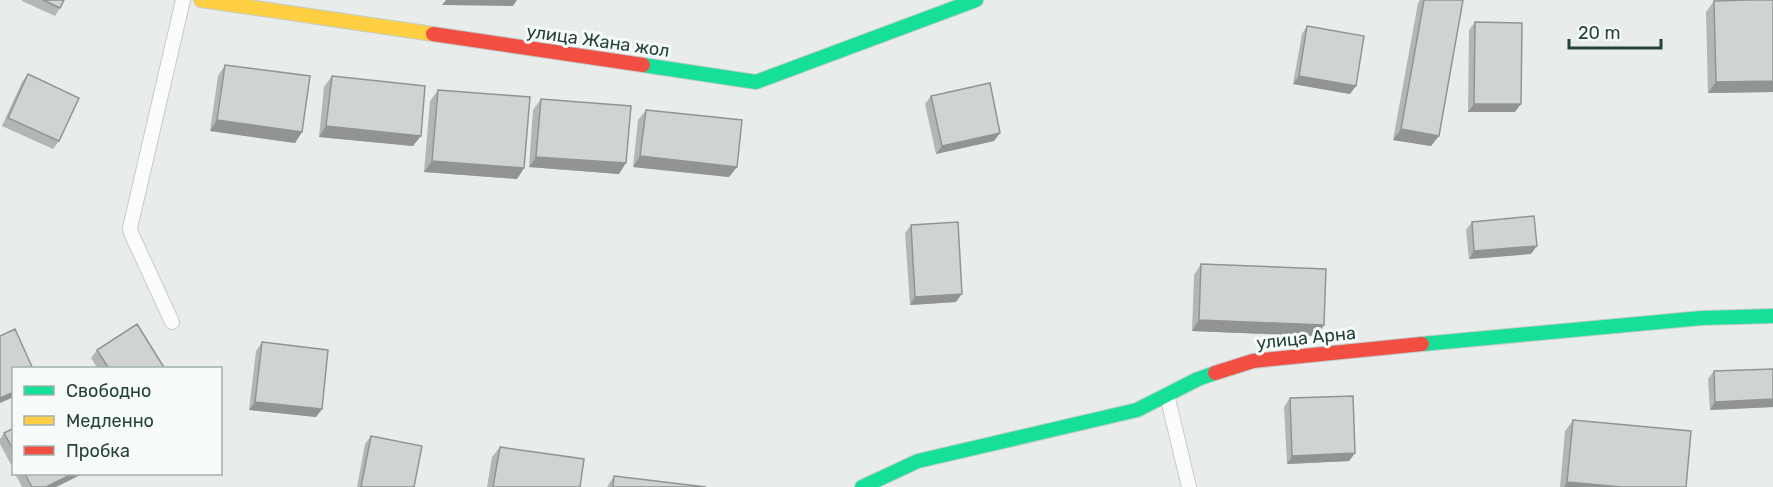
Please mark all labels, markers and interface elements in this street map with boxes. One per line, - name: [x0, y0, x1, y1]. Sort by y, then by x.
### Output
- scale bar: [1569, 12, 1660, 50]
- street label: улица Жана жол: [525, 20, 671, 62]
- text: 20 m: [1578, 22, 1620, 44]
- street label: улица Арна: [1255, 322, 1357, 354]
- legend: [12, 367, 222, 475]
- text: Свободно: [66, 380, 151, 402]
- text: Медленно: [66, 410, 154, 432]
- text: Пробка: [66, 440, 130, 462]

